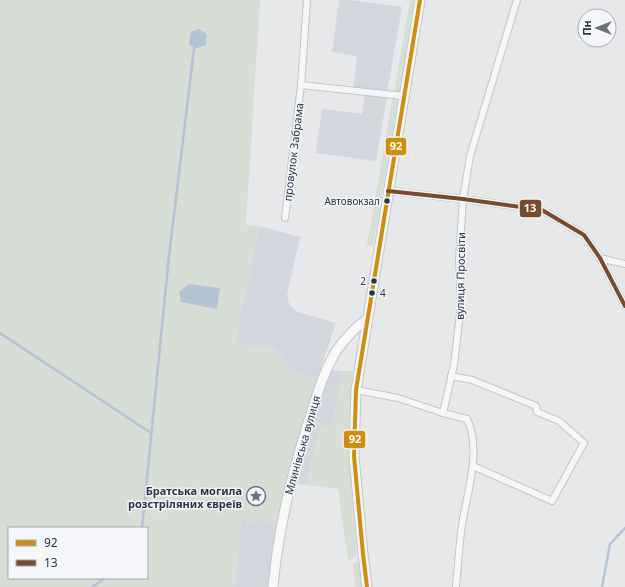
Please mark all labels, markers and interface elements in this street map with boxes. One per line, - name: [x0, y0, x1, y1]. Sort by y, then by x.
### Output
- north arrow: [577, 8, 617, 48]
- text: Пн: [579, 20, 594, 36]
- street label: провулок Забрама: [280, 102, 306, 202]
- line badge: 92: [385, 137, 407, 156]
- text: 92: [390, 138, 402, 153]
- place label: Автовокзал: [324, 194, 380, 208]
- marker: Автовокзал: [382, 196, 392, 206]
- line badge: 13: [519, 199, 542, 218]
- text: 13: [524, 200, 536, 215]
- street label: вулиця Просвіти: [452, 232, 468, 320]
- place label: 2: [360, 274, 366, 288]
- marker: 2: [369, 276, 379, 286]
- place label: 4: [380, 286, 386, 300]
- marker: 4: [367, 288, 377, 298]
- street label: Млинівська вулиця: [281, 394, 323, 496]
- line badge: 92: [343, 430, 366, 449]
- text: 92: [349, 431, 361, 446]
- place label: Братська могила розстріляних євреїв: [128, 483, 242, 511]
- place icon: Братська могила розстріляних євреїв: [245, 485, 267, 507]
- legend: [8, 527, 148, 579]
- text: 92: [44, 534, 58, 551]
- text: 13: [44, 554, 58, 571]

